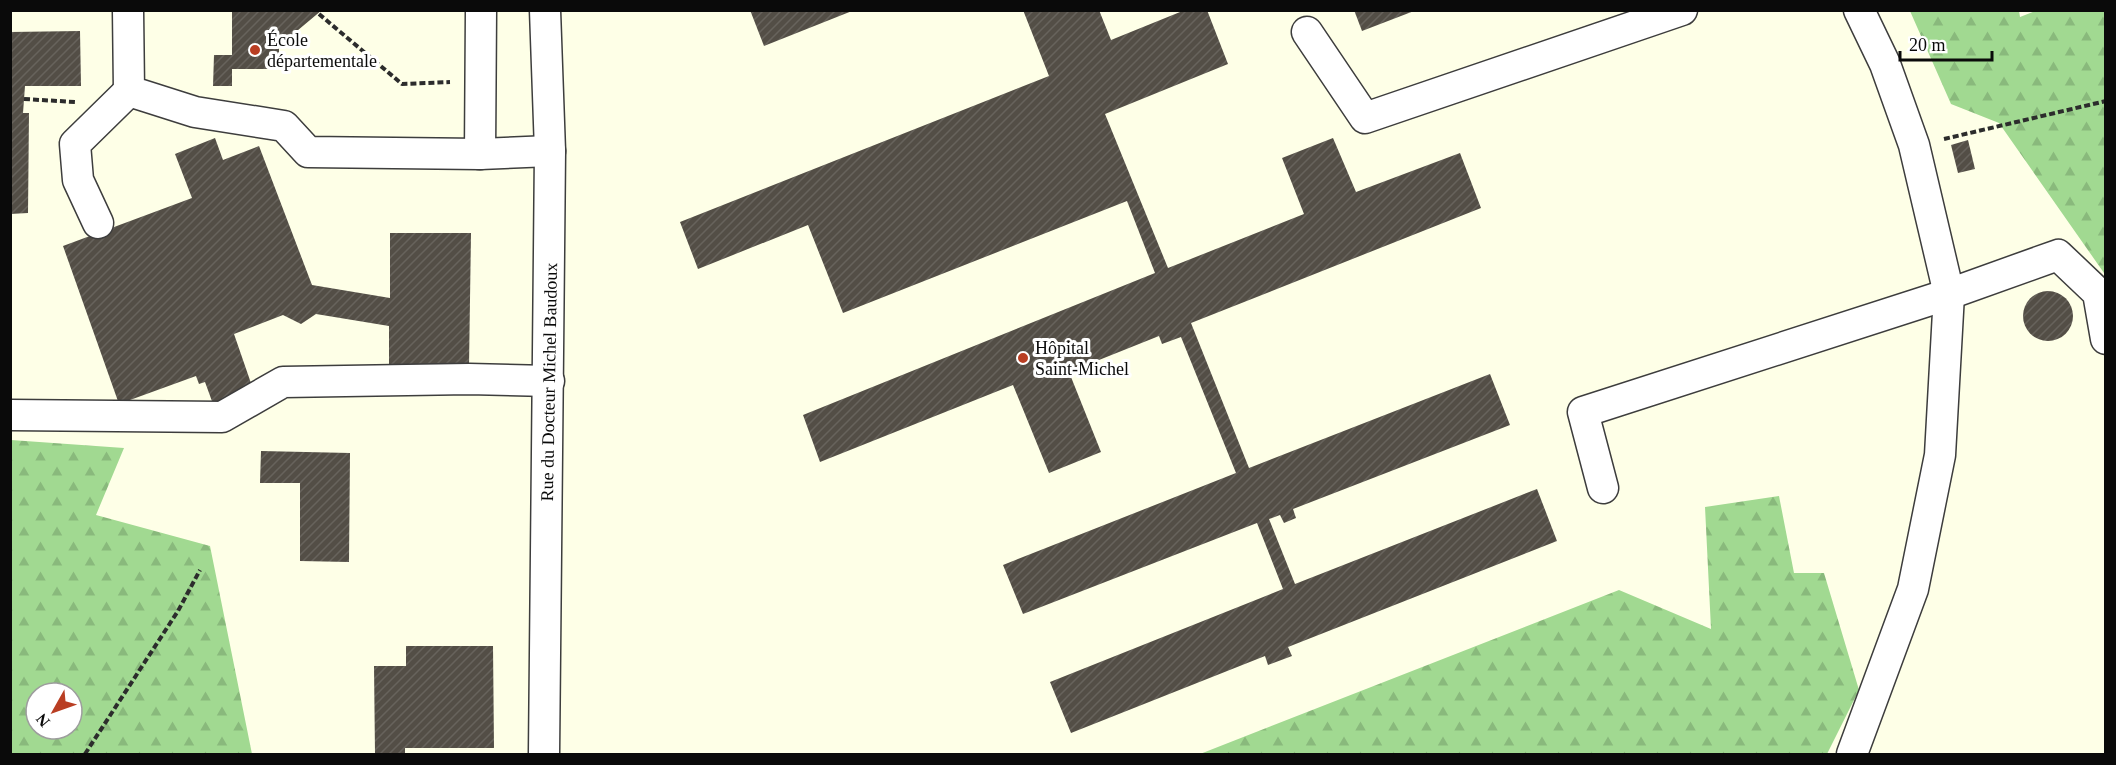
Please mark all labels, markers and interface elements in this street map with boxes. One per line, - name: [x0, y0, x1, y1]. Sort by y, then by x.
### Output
- scale bar: [1900, 24, 1992, 62]
- place label: École départementale: [267, 29, 377, 71]
- text: 20 m: [1909, 35, 1946, 55]
- marker: École départementale: [248, 43, 262, 57]
- street label: Rue du Docteur Michel Baudoux: [537, 262, 561, 502]
- place label: Hôpital Saint-Michel: [1035, 338, 1129, 379]
- marker: Hôpital Saint-Michel: [1016, 351, 1030, 365]
- north arrow: [24, 681, 84, 741]
- text: N: [32, 710, 53, 730]

